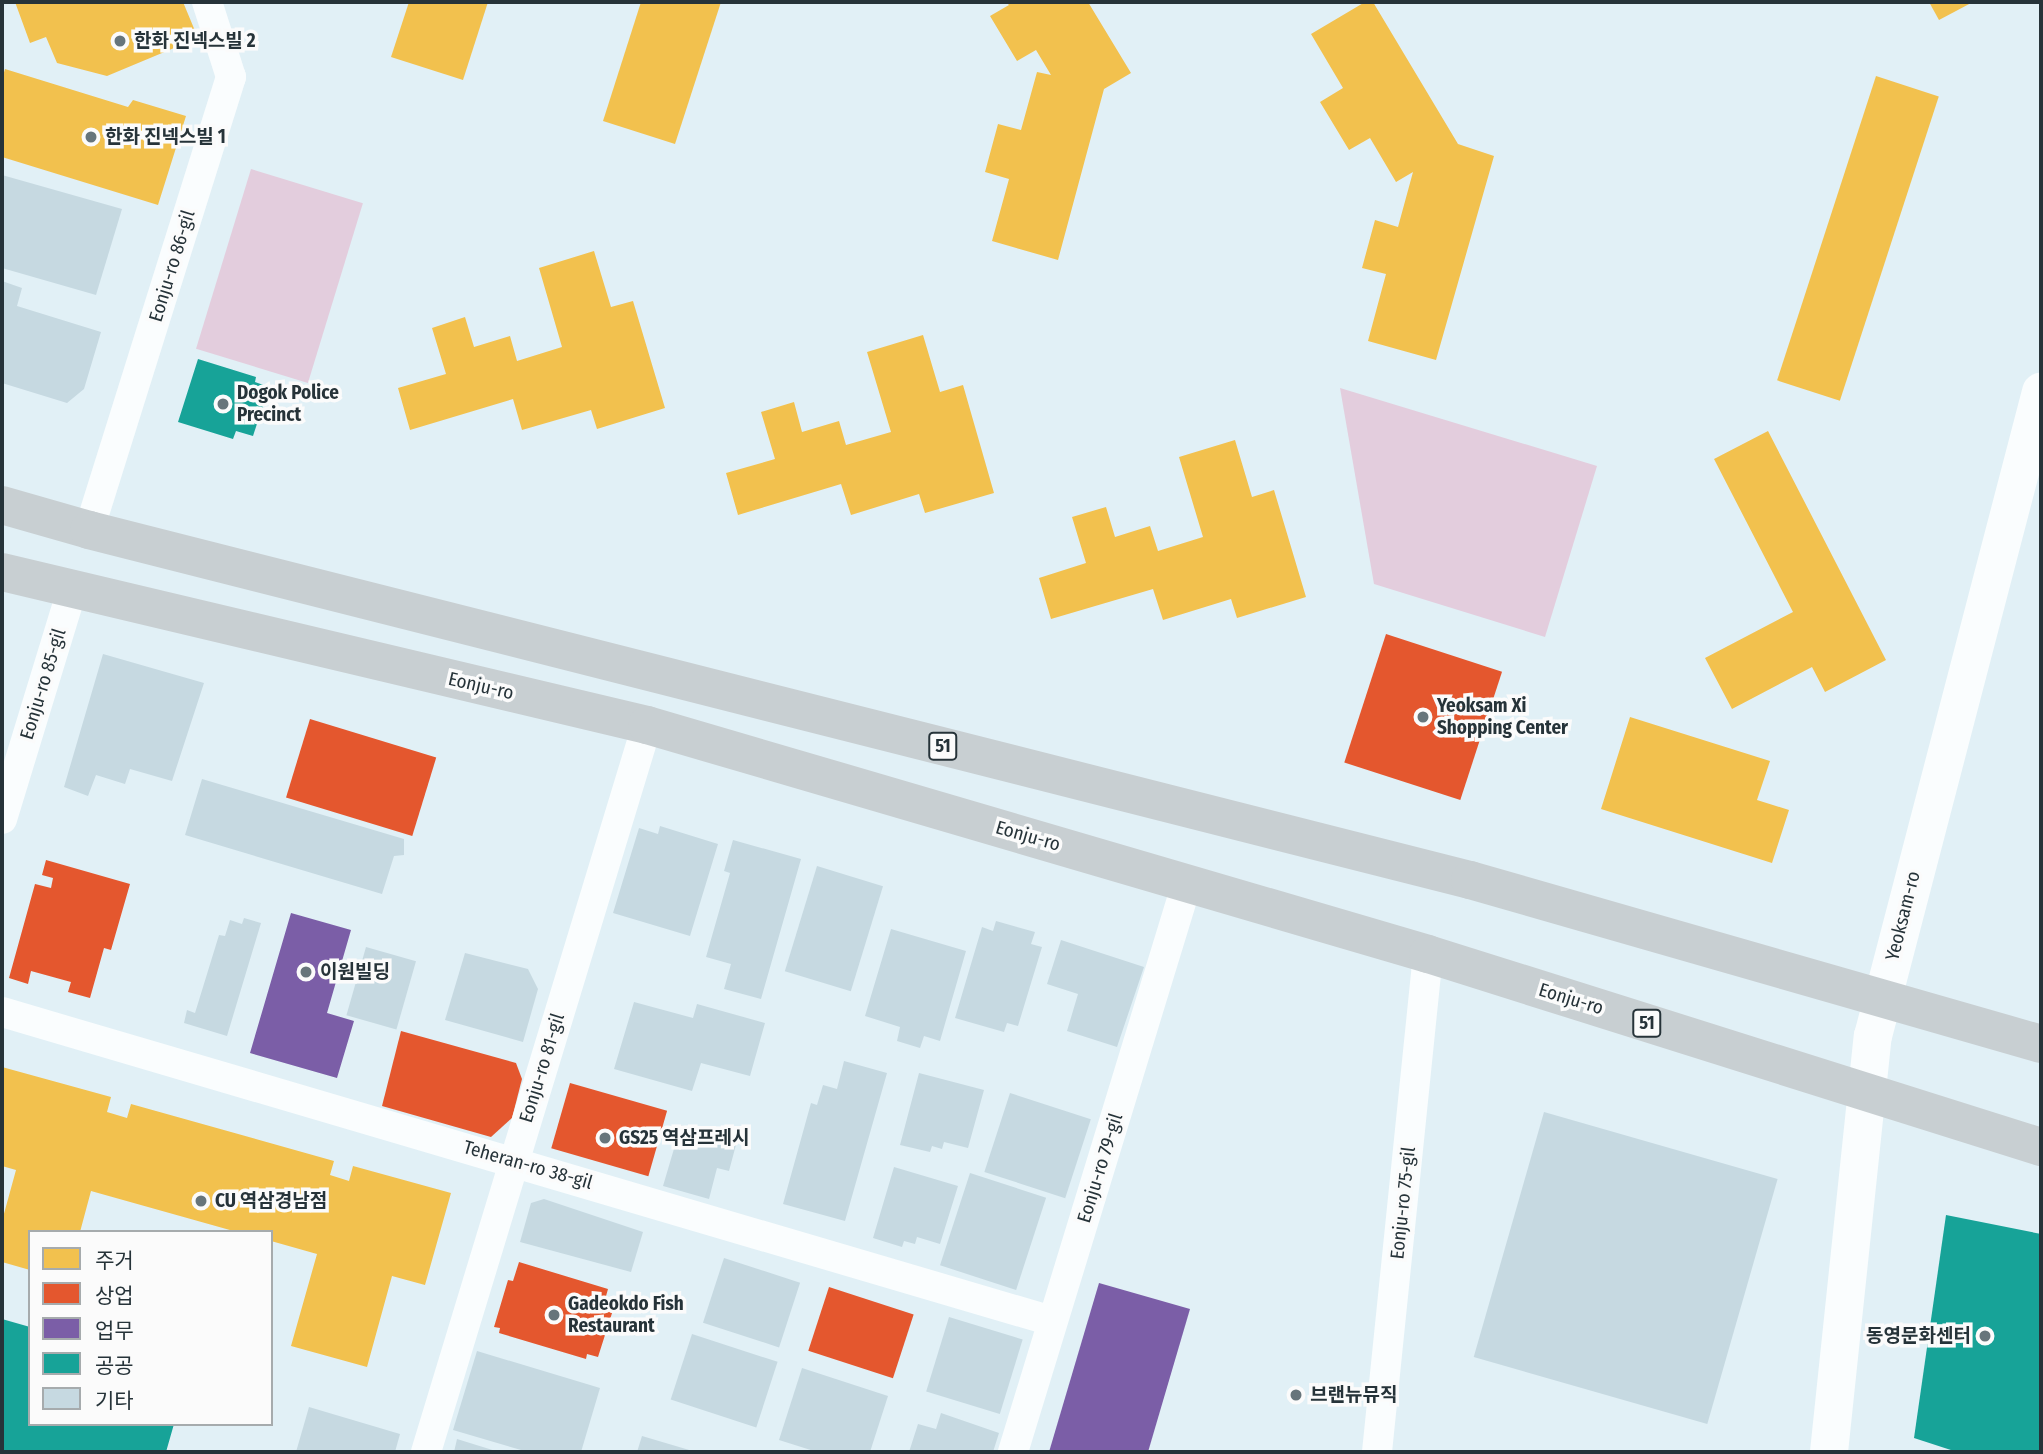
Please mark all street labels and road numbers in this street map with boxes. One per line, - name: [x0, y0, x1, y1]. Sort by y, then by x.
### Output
- street label: Eonju-ro 86-gil: [144, 207, 200, 325]
- street label: Eonju-ro 85-gil: [15, 626, 71, 742]
- street label: Eonju-ro: [446, 667, 516, 705]
- road number: 51: [927, 732, 959, 760]
- street label: Eonju-ro: [993, 816, 1063, 856]
- street label: Yeoksam-ro: [1881, 869, 1925, 963]
- street label: Eonju-ro: [1536, 978, 1606, 1020]
- road number: 51: [1631, 1008, 1663, 1038]
- street label: Eonju-ro 81-gil: [515, 1011, 569, 1125]
- street label: Eonju-ro 79-gil: [1073, 1111, 1127, 1225]
- street label: Teheran-ro 38-gil: [461, 1136, 595, 1194]
- street label: Eonju-ro 75-gil: [1386, 1146, 1420, 1260]

